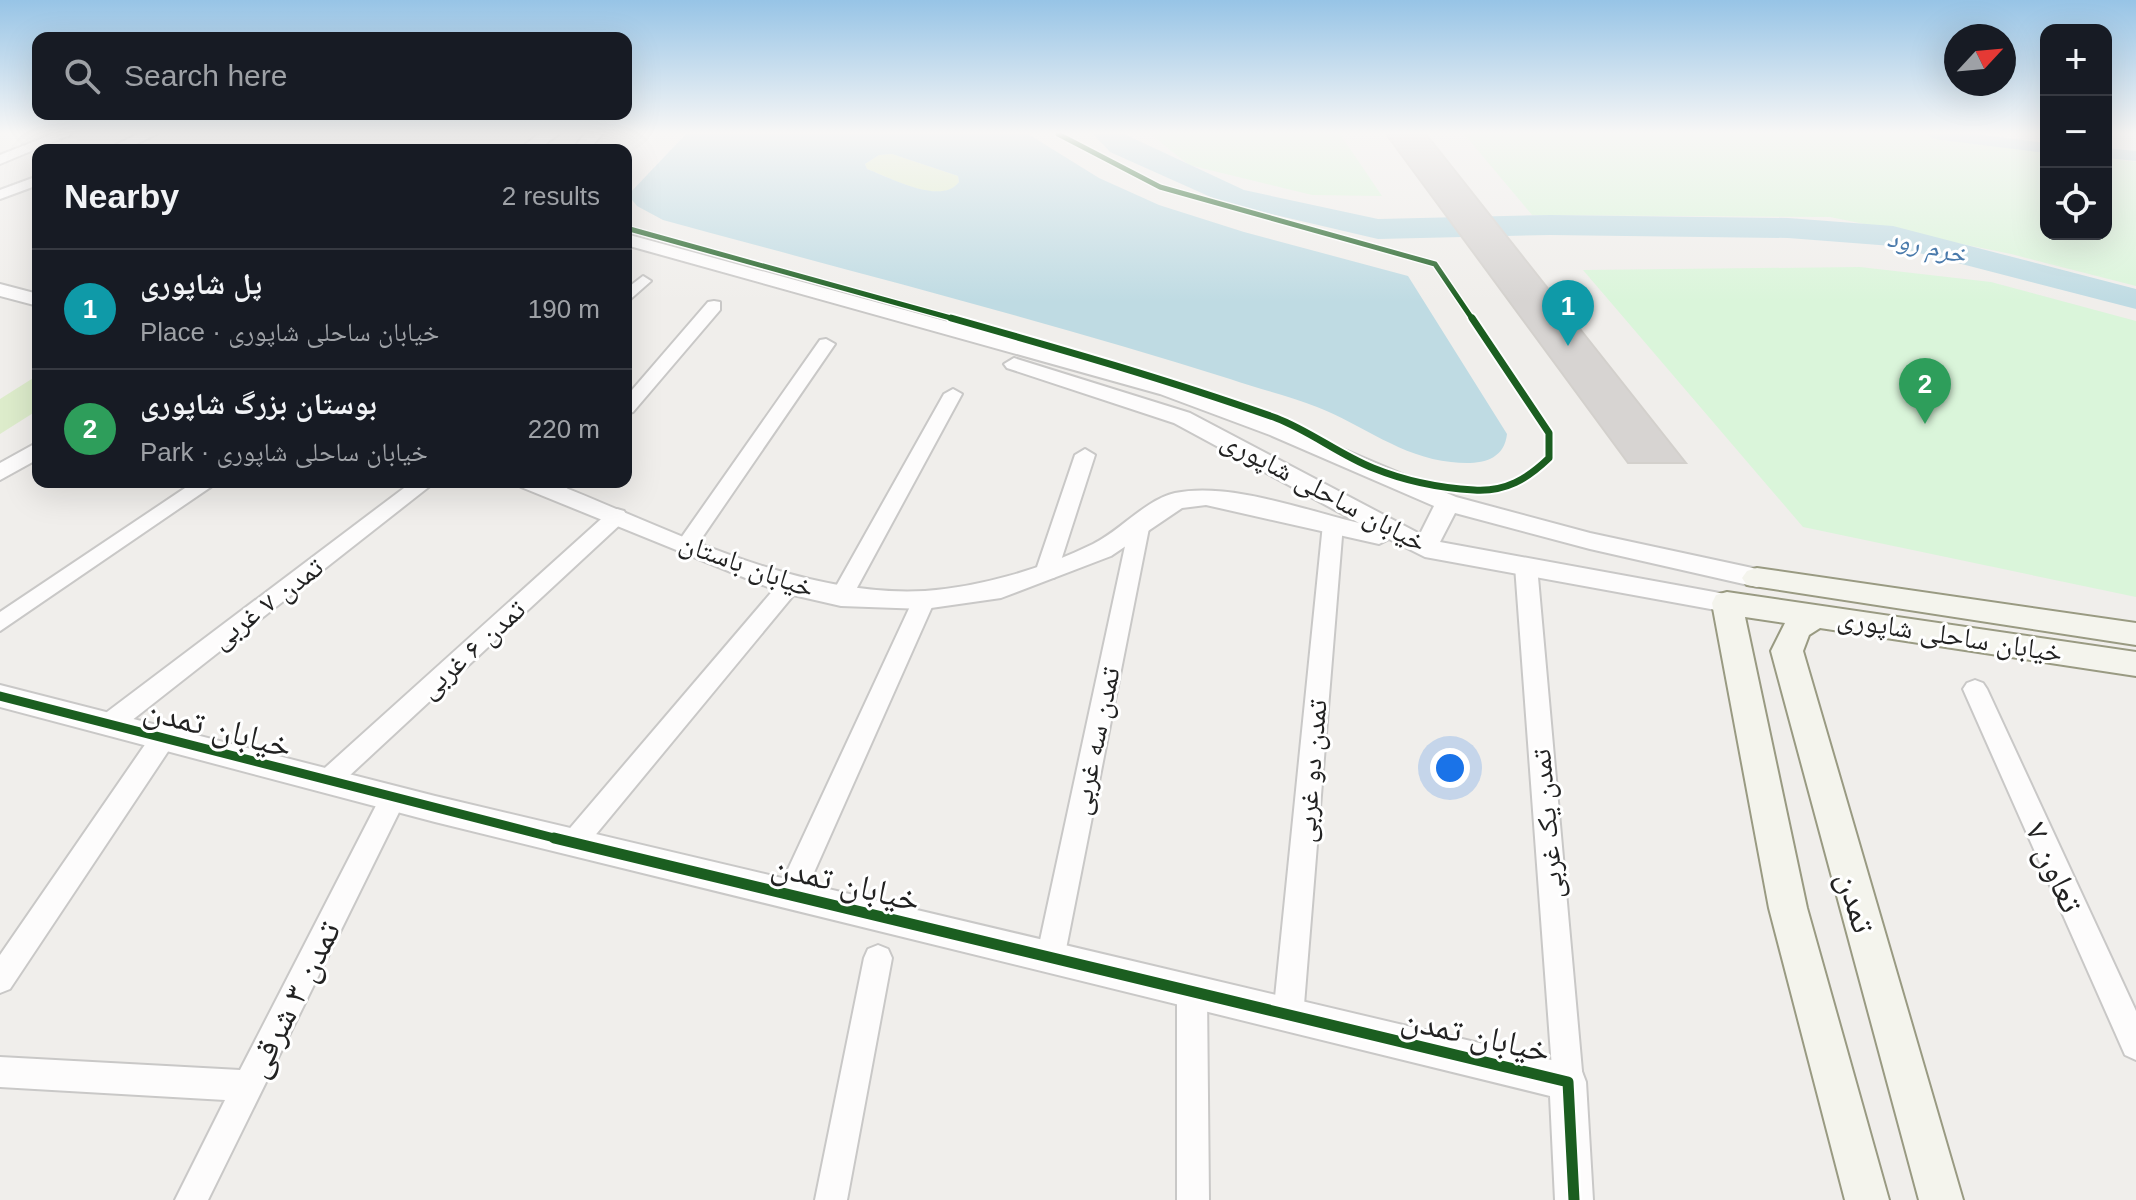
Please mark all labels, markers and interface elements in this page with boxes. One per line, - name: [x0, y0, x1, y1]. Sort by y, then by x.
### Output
- north arrow: [1944, 24, 2016, 96]
- map controls: [2040, 24, 2112, 240]
- button: +: [2040, 24, 2112, 96]
- search box: [32, 32, 632, 120]
- icon: search: [60, 54, 104, 98]
- text: Search here: [124, 59, 287, 92]
- button: −: [2040, 96, 2112, 168]
- button: locate: [2040, 168, 2112, 240]
- text: Nearby: [64, 177, 179, 215]
- text: 2 results: [502, 181, 600, 211]
- water label: خرم رود: [1884, 222, 1970, 272]
- text: پل شاپوری: [140, 267, 262, 300]
- pin: 1: [1542, 280, 1594, 346]
- text: 1: [83, 294, 97, 324]
- text: 190 m: [528, 294, 600, 324]
- text: Place · خیابان ساحلی شاپوری: [140, 317, 439, 347]
- pin: 2: [1899, 358, 1951, 424]
- text: بوستان بزرگ شاپوری: [140, 387, 377, 420]
- text: 2: [83, 414, 97, 444]
- text: 220 m: [528, 414, 600, 444]
- street label: خیابان ساحلی شاپوری: [1215, 424, 1432, 560]
- text: Park · خیابان ساحلی شاپوری: [140, 437, 428, 467]
- street label: خیابان باستان: [675, 526, 818, 605]
- street label: تمدن ۷ غربی: [205, 551, 330, 657]
- street label: تمدن ۶ غربی: [413, 594, 533, 706]
- street label: خیابان ساحلی شاپوری: [1835, 602, 2065, 670]
- street label: تمدن سه غربی: [1064, 664, 1128, 818]
- street label: خیابان تمدن: [139, 689, 296, 767]
- street label: تمدن دو غربی: [1289, 698, 1335, 844]
- your location: [1430, 748, 1470, 788]
- street label: تمدن یک غربی: [1525, 748, 1571, 900]
- street label: تعاون ۷: [2017, 816, 2092, 919]
- street label: خیابان تمدن: [767, 845, 924, 921]
- street label: تمدن: [1828, 867, 1884, 937]
- street label: تمدن ۳ شرقی: [237, 915, 349, 1084]
- street label: خیابان تمدن: [1397, 998, 1554, 1072]

